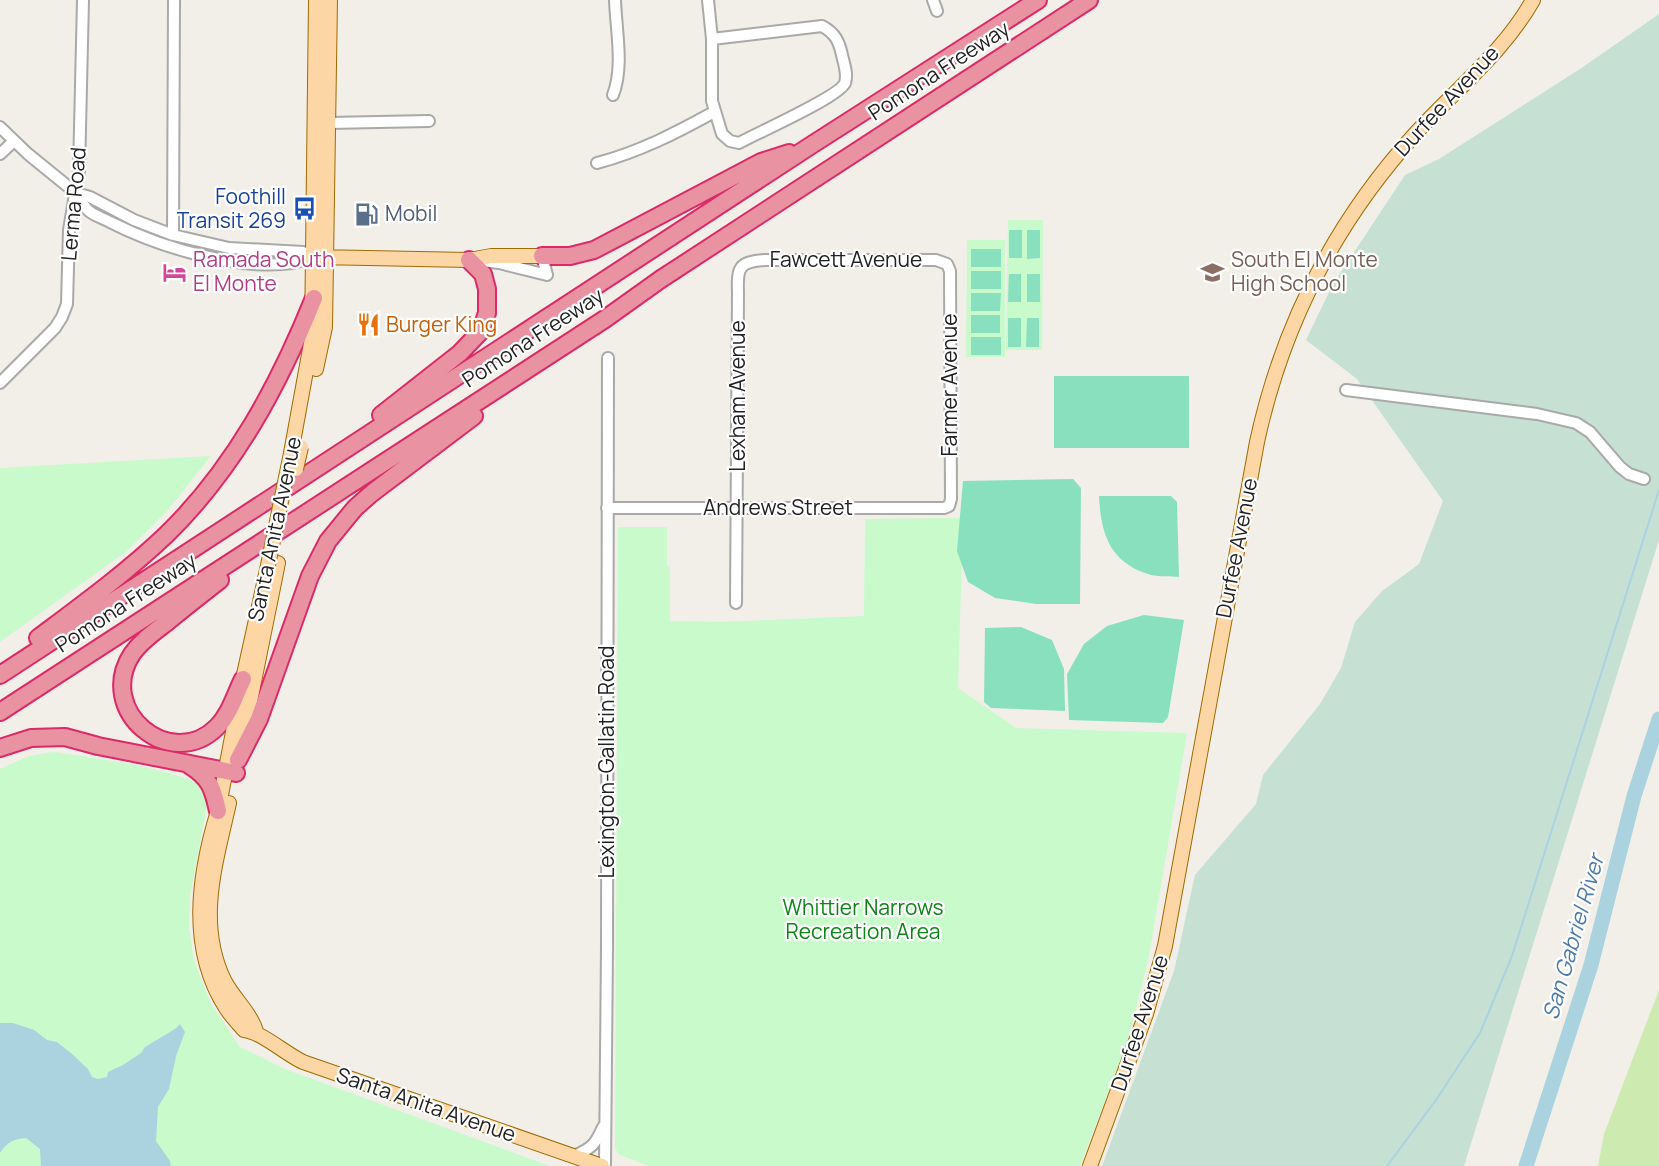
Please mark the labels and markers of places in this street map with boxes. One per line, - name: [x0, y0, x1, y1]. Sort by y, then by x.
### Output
- place label: Foothill Transit 269: [177, 182, 286, 234]
- bus stop icon: Foothill Transit 269: [291, 196, 317, 222]
- place label: Mobil: [385, 199, 437, 227]
- fuel station icon: Mobil: [354, 201, 380, 227]
- place label: Ramada South El Monte: [193, 245, 334, 297]
- place label: South El Monte High School: [1231, 245, 1378, 297]
- hotel icon: Ramada South El Monte: [162, 259, 188, 285]
- school or university icon: South El Monte High School: [1200, 259, 1226, 285]
- place label: Burger King: [386, 310, 497, 338]
- restaurant icon: Burger King: [355, 312, 381, 338]

